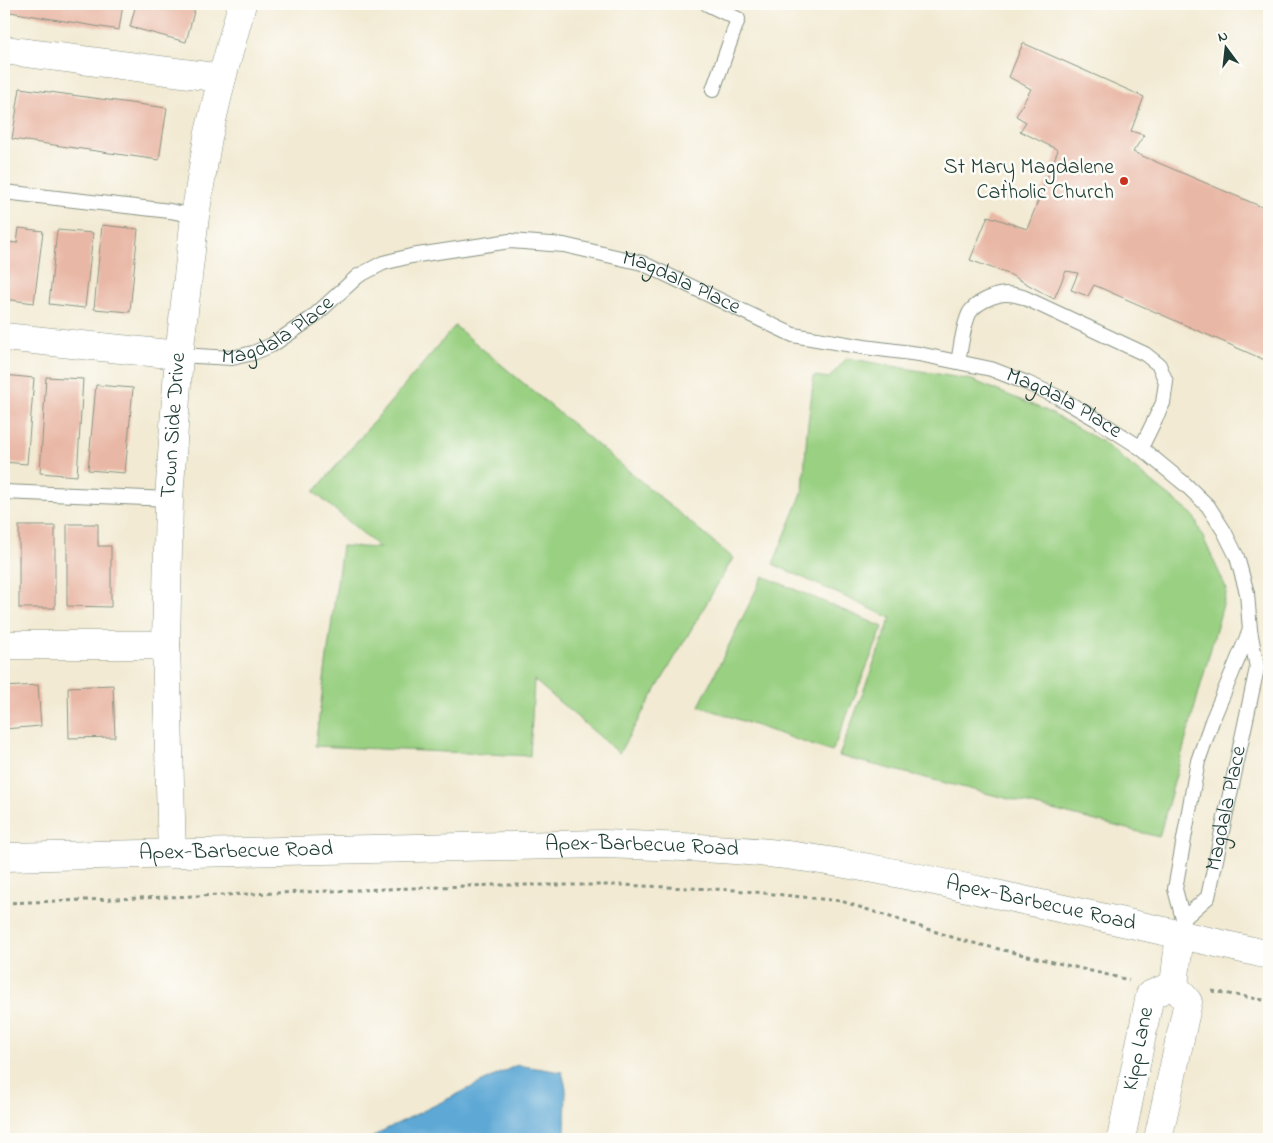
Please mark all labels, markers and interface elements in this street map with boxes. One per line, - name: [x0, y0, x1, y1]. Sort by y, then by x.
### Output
- north arrow: [1200, 22, 1250, 72]
- text: N: [1216, 26, 1230, 48]
- place label: St Mary Magdalene Catholic Church: [944, 152, 1114, 209]
- marker: St Mary Magdalene Catholic Church: [1118, 175, 1130, 187]
- street label: Magdala Place: [619, 243, 746, 324]
- street label: Magdala Place: [220, 289, 342, 374]
- street label: Town Side Drive: [153, 351, 195, 499]
- street label: Magdala Place: [1001, 360, 1128, 447]
- street label: Magdala Place: [1198, 743, 1256, 874]
- street label: Apex-Barbecue Road: [544, 828, 740, 866]
- street label: Apex-Barbecue Road: [139, 834, 333, 870]
- street label: Apex-Barbecue Road: [943, 868, 1139, 940]
- street label: Kipp Lane: [1115, 1004, 1163, 1094]

